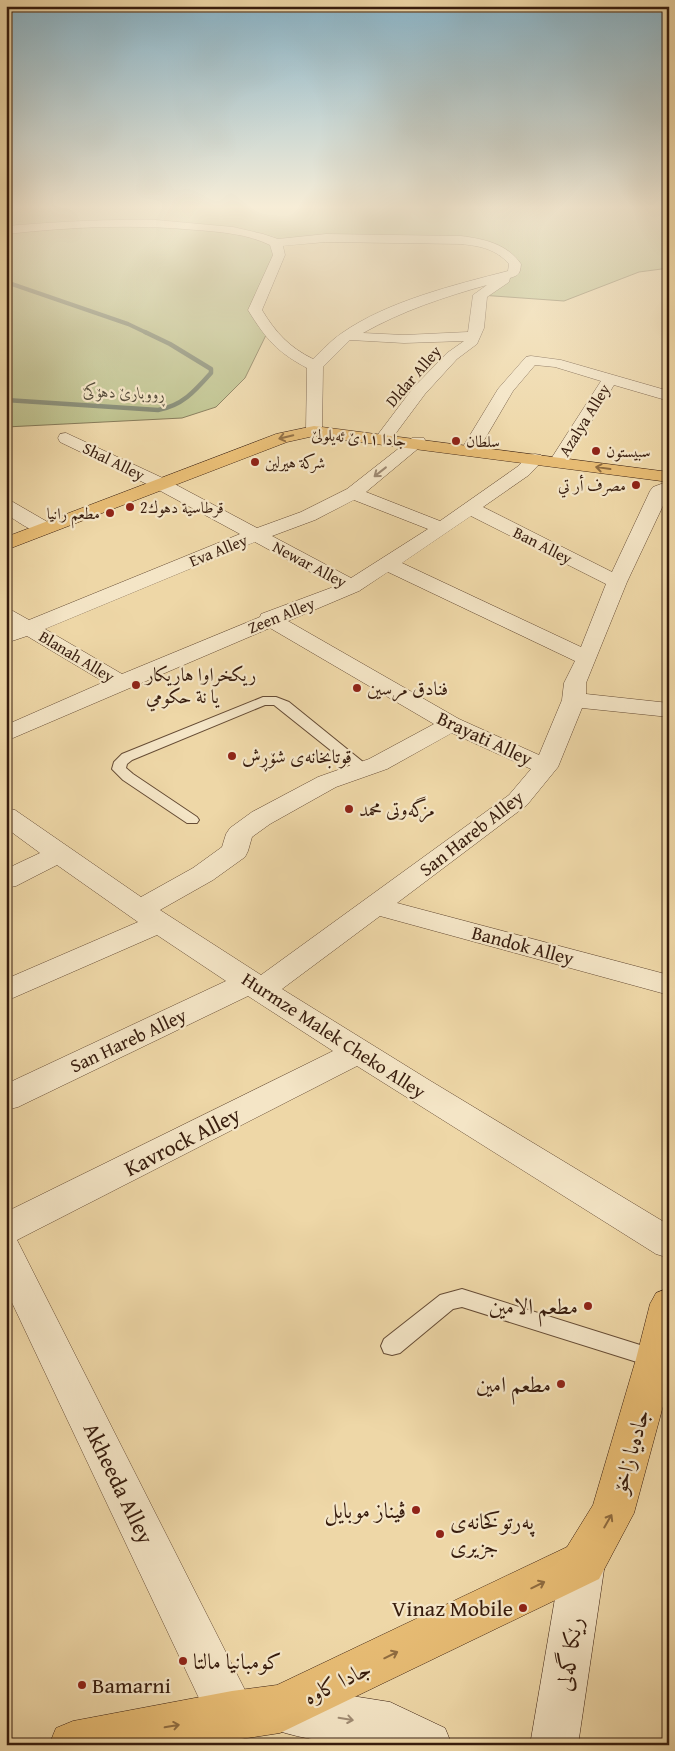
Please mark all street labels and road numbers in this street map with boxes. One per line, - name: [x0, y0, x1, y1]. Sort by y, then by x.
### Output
- street label: Dldar Alley: [379, 340, 447, 412]
- street label: Azalya Alley: [552, 379, 616, 461]
- street label: جادا ١١ێ ئه‌یلولێ: [311, 422, 407, 452]
- street label: Shal Alley: [79, 436, 149, 486]
- street label: Ban Alley: [509, 520, 577, 570]
- street label: Eva Alley: [185, 527, 251, 573]
- street label: Newar Alley: [269, 534, 351, 594]
- street label: Zeen Alley: [244, 591, 318, 639]
- street label: Blanah Alley: [35, 624, 119, 688]
- street label: Brayati Alley: [433, 704, 538, 773]
- street label: San Hareb Alley: [413, 783, 530, 883]
- street label: Bandok Alley: [469, 918, 578, 972]
- street label: Hurmze Malek Cheko Alley: [237, 965, 432, 1105]
- street label: San Hareb Alley: [65, 1001, 191, 1079]
- street label: Kavrock Alley: [118, 1098, 246, 1184]
- street label: جادەیا زاخۆ: [602, 1405, 657, 1499]
- street label: Akheeda Alley: [76, 1417, 162, 1549]
- street label: رێکا گه‌لی: [547, 1615, 591, 1693]
- street label: جادا کاوه‌: [298, 1652, 376, 1712]

